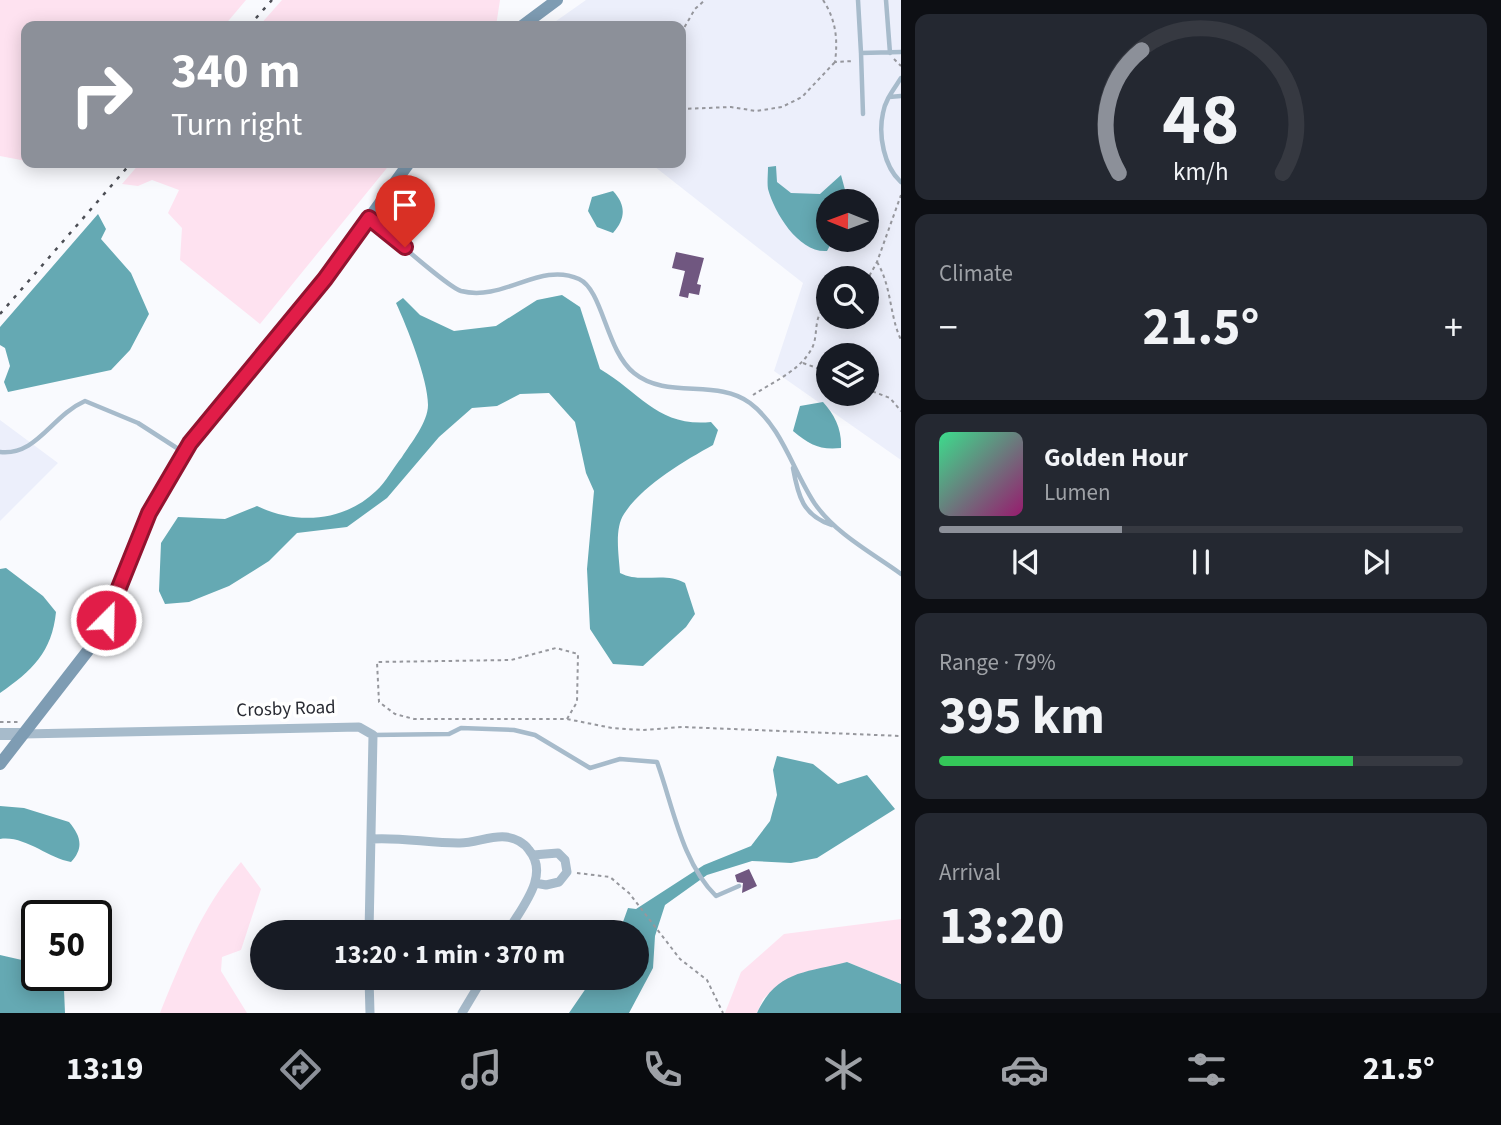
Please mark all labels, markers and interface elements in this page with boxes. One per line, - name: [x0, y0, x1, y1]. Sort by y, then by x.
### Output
- text: 340 m: [171, 37, 300, 107]
- icon: right: [56, 49, 147, 140]
- text: 48: [1163, 68, 1239, 172]
- text: Turn right: [171, 102, 302, 148]
- text: km/h: [1173, 154, 1229, 190]
- pin: [375, 175, 435, 247]
- icon: arrive: [386, 186, 424, 224]
- north arrow: [816, 189, 878, 252]
- map controls: [816, 189, 879, 406]
- text: Climate: [939, 257, 1013, 290]
- button: search: [816, 266, 879, 329]
- text: 21.5°: [1143, 291, 1259, 365]
- text: −: [939, 301, 958, 355]
- text: +: [1444, 301, 1463, 355]
- button: layers: [816, 343, 879, 406]
- text: Golden Hour: [1044, 439, 1188, 476]
- text: Lumen: [1044, 476, 1111, 509]
- icon: previous: [1007, 543, 1045, 581]
- icon: pause: [1182, 543, 1220, 581]
- icon: next: [1357, 543, 1395, 581]
- position arrow: [69, 583, 143, 657]
- text: Range · 79%: [939, 646, 1056, 679]
- text: 395 km: [939, 680, 1105, 754]
- street label: Crosby Road: [236, 694, 336, 724]
- text: Arrival: [939, 856, 1001, 889]
- text: 13:20: [939, 890, 1064, 964]
- speed limit sign: 50: [21, 900, 112, 991]
- text: 13:20 · 1 min · 370 m: [334, 936, 565, 973]
- icon: directions: [276, 1045, 325, 1094]
- icon: music: [457, 1045, 506, 1094]
- icon: phone: [638, 1045, 687, 1094]
- icon: climate: [819, 1045, 868, 1094]
- icon: car: [1000, 1045, 1049, 1094]
- icon: filters: [1182, 1045, 1231, 1094]
- text: 13:19: [66, 1046, 143, 1092]
- text: 21.5°: [1363, 1046, 1435, 1092]

